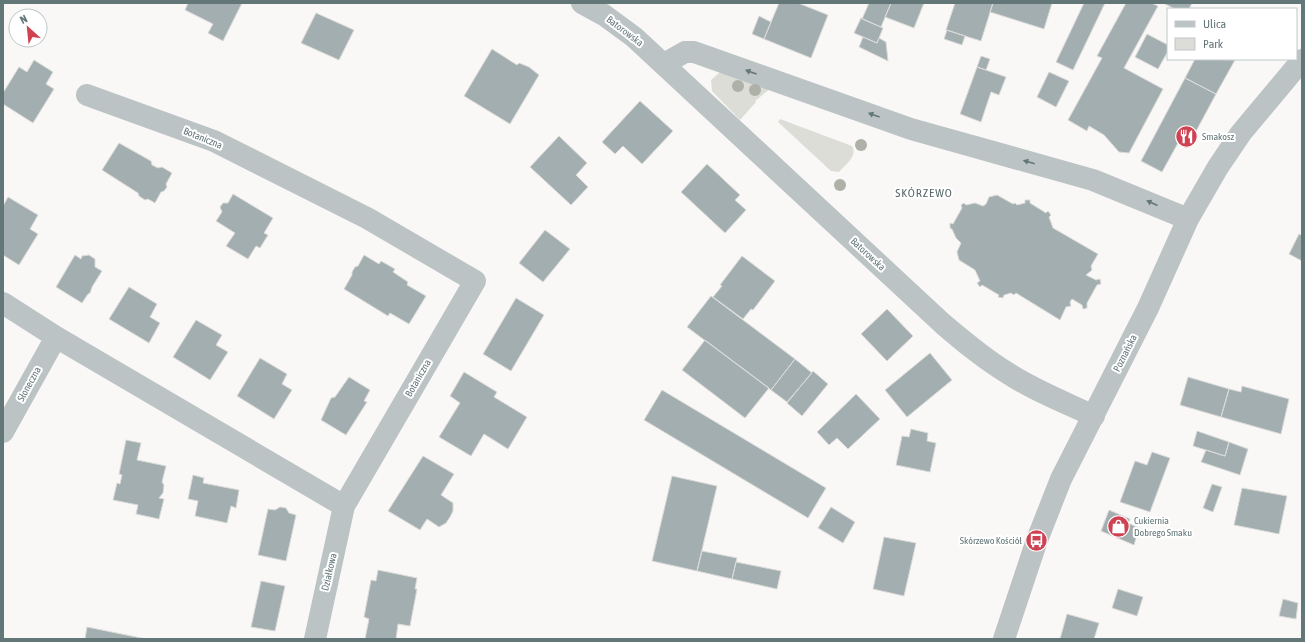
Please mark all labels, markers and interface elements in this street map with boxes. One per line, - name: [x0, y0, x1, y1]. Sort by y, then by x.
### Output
- north arrow: [8, 8, 48, 48]
- legend: [1167, 8, 1297, 60]
- text: N: [18, 12, 29, 26]
- street label: Batorowska: [605, 14, 646, 49]
- text: Ulica: [1203, 17, 1226, 31]
- text: Park: [1203, 37, 1224, 51]
- one-way arrow: [745, 68, 757, 74]
- one-way arrow: [868, 112, 880, 118]
- restaurant icon: Smakosz: [1173, 123, 1199, 149]
- street label: Botaniczna: [182, 125, 224, 151]
- place label: Smakosz: [1202, 131, 1234, 142]
- one-way arrow: [1023, 159, 1035, 165]
- district label: SKÓRZEWO: [895, 186, 953, 200]
- one-way arrow: [1146, 200, 1158, 207]
- street label: Batorowska: [849, 235, 888, 273]
- street label: Poznańska: [1111, 332, 1139, 373]
- street label: Botaniczna: [403, 357, 433, 398]
- street label: Słoneczna: [15, 365, 43, 403]
- shop icon: Cukiernia Dobrego Smaku: [1105, 513, 1131, 539]
- place label: Cukiernia Dobrego Smaku: [1134, 515, 1192, 538]
- bus stop icon: Skórzewo Kościół: [1024, 527, 1050, 553]
- place label: Skórzewo Kościół: [960, 535, 1022, 546]
- street label: Działkowa: [319, 552, 339, 592]

